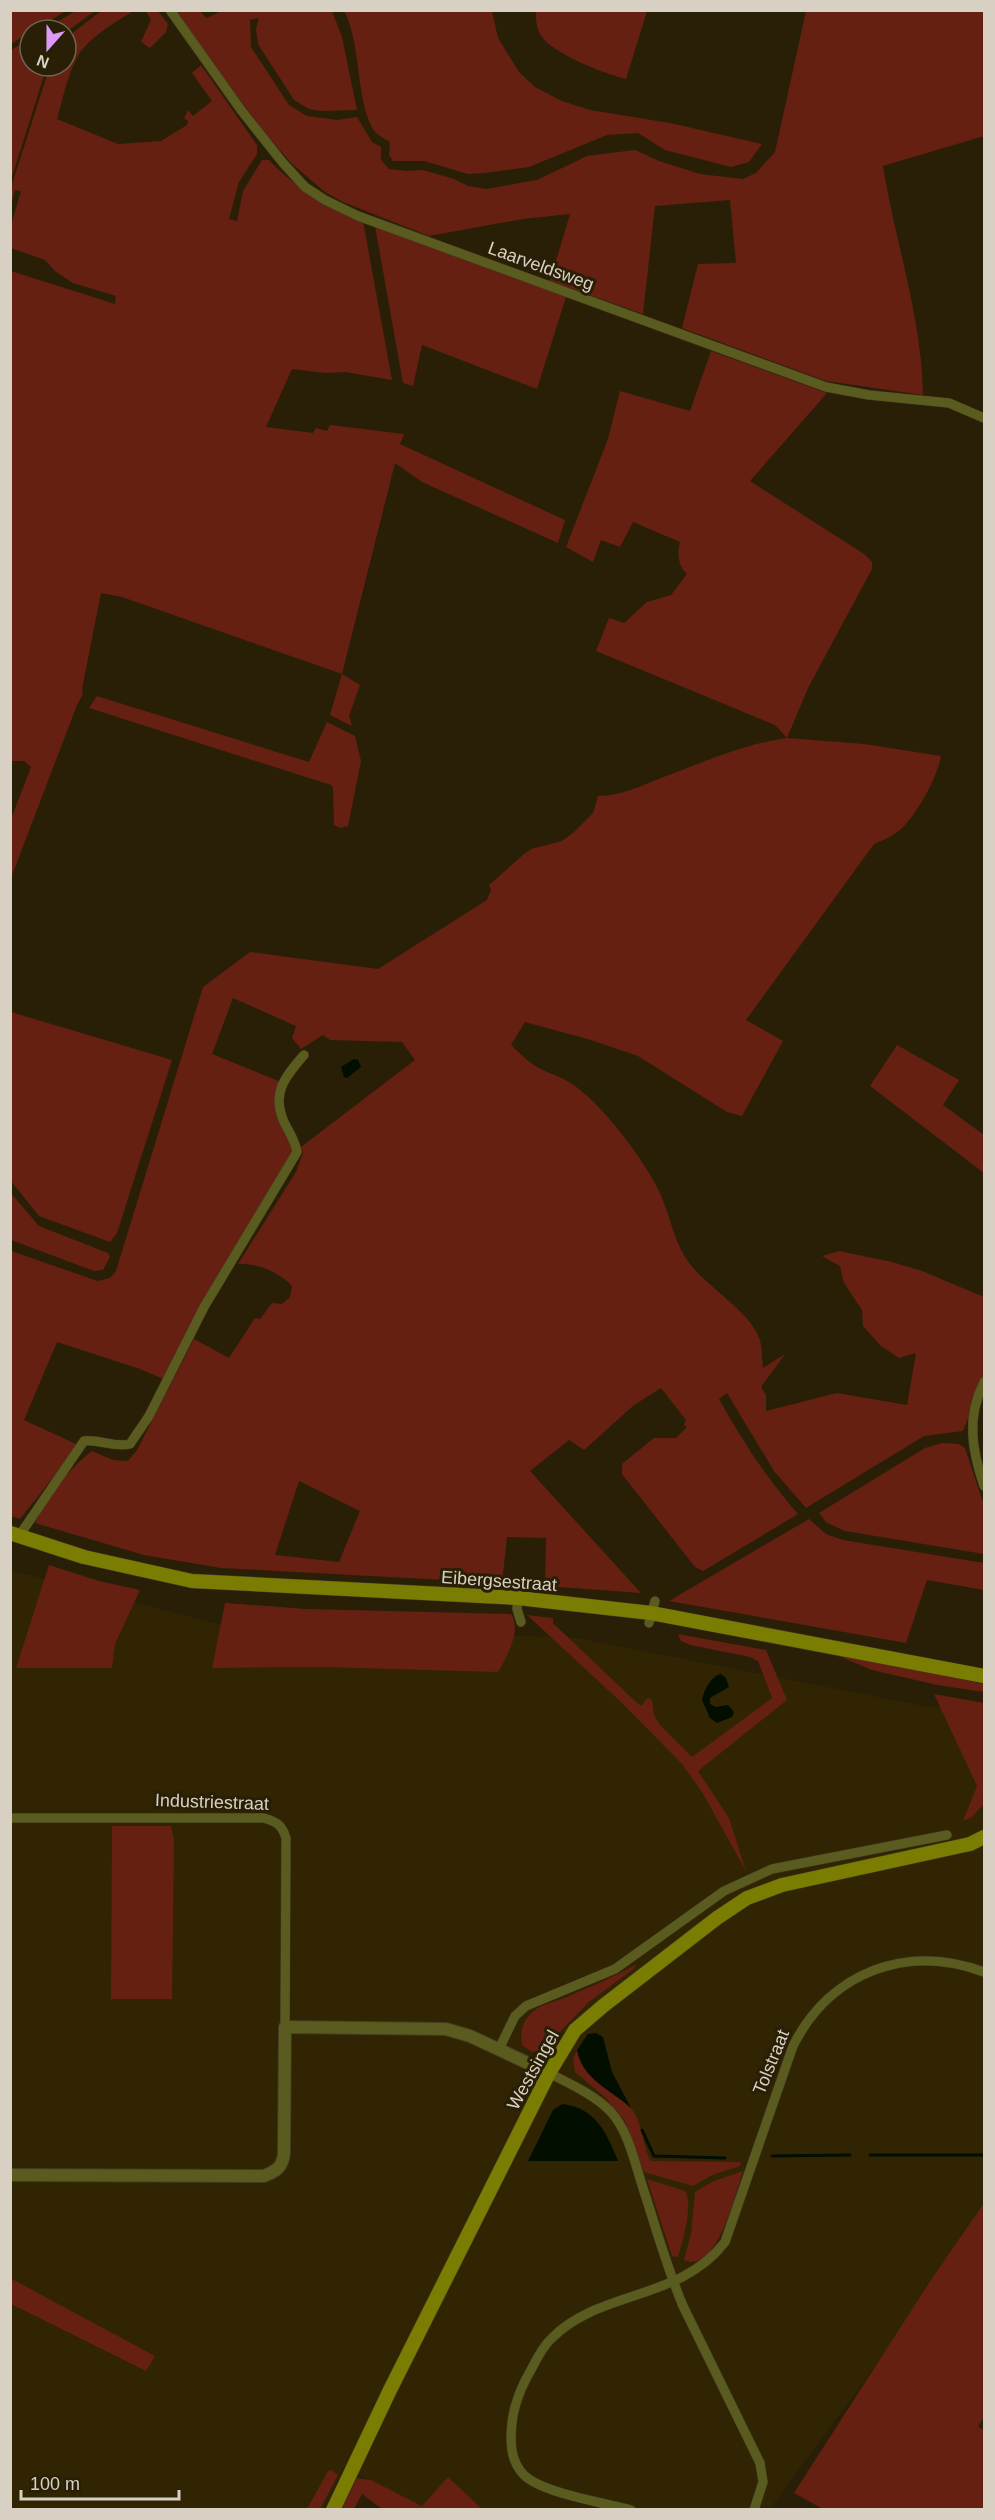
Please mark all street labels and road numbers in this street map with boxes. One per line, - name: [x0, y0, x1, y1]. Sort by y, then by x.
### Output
- street label: Laarveldsweg: [485, 238, 597, 294]
- street label: Eibergsestraat: [440, 1567, 558, 1595]
- street label: Industriestraat: [155, 1790, 269, 1814]
- street label: Westsingel: [503, 2027, 563, 2113]
- street label: Tolstraat: [749, 2027, 793, 2097]

